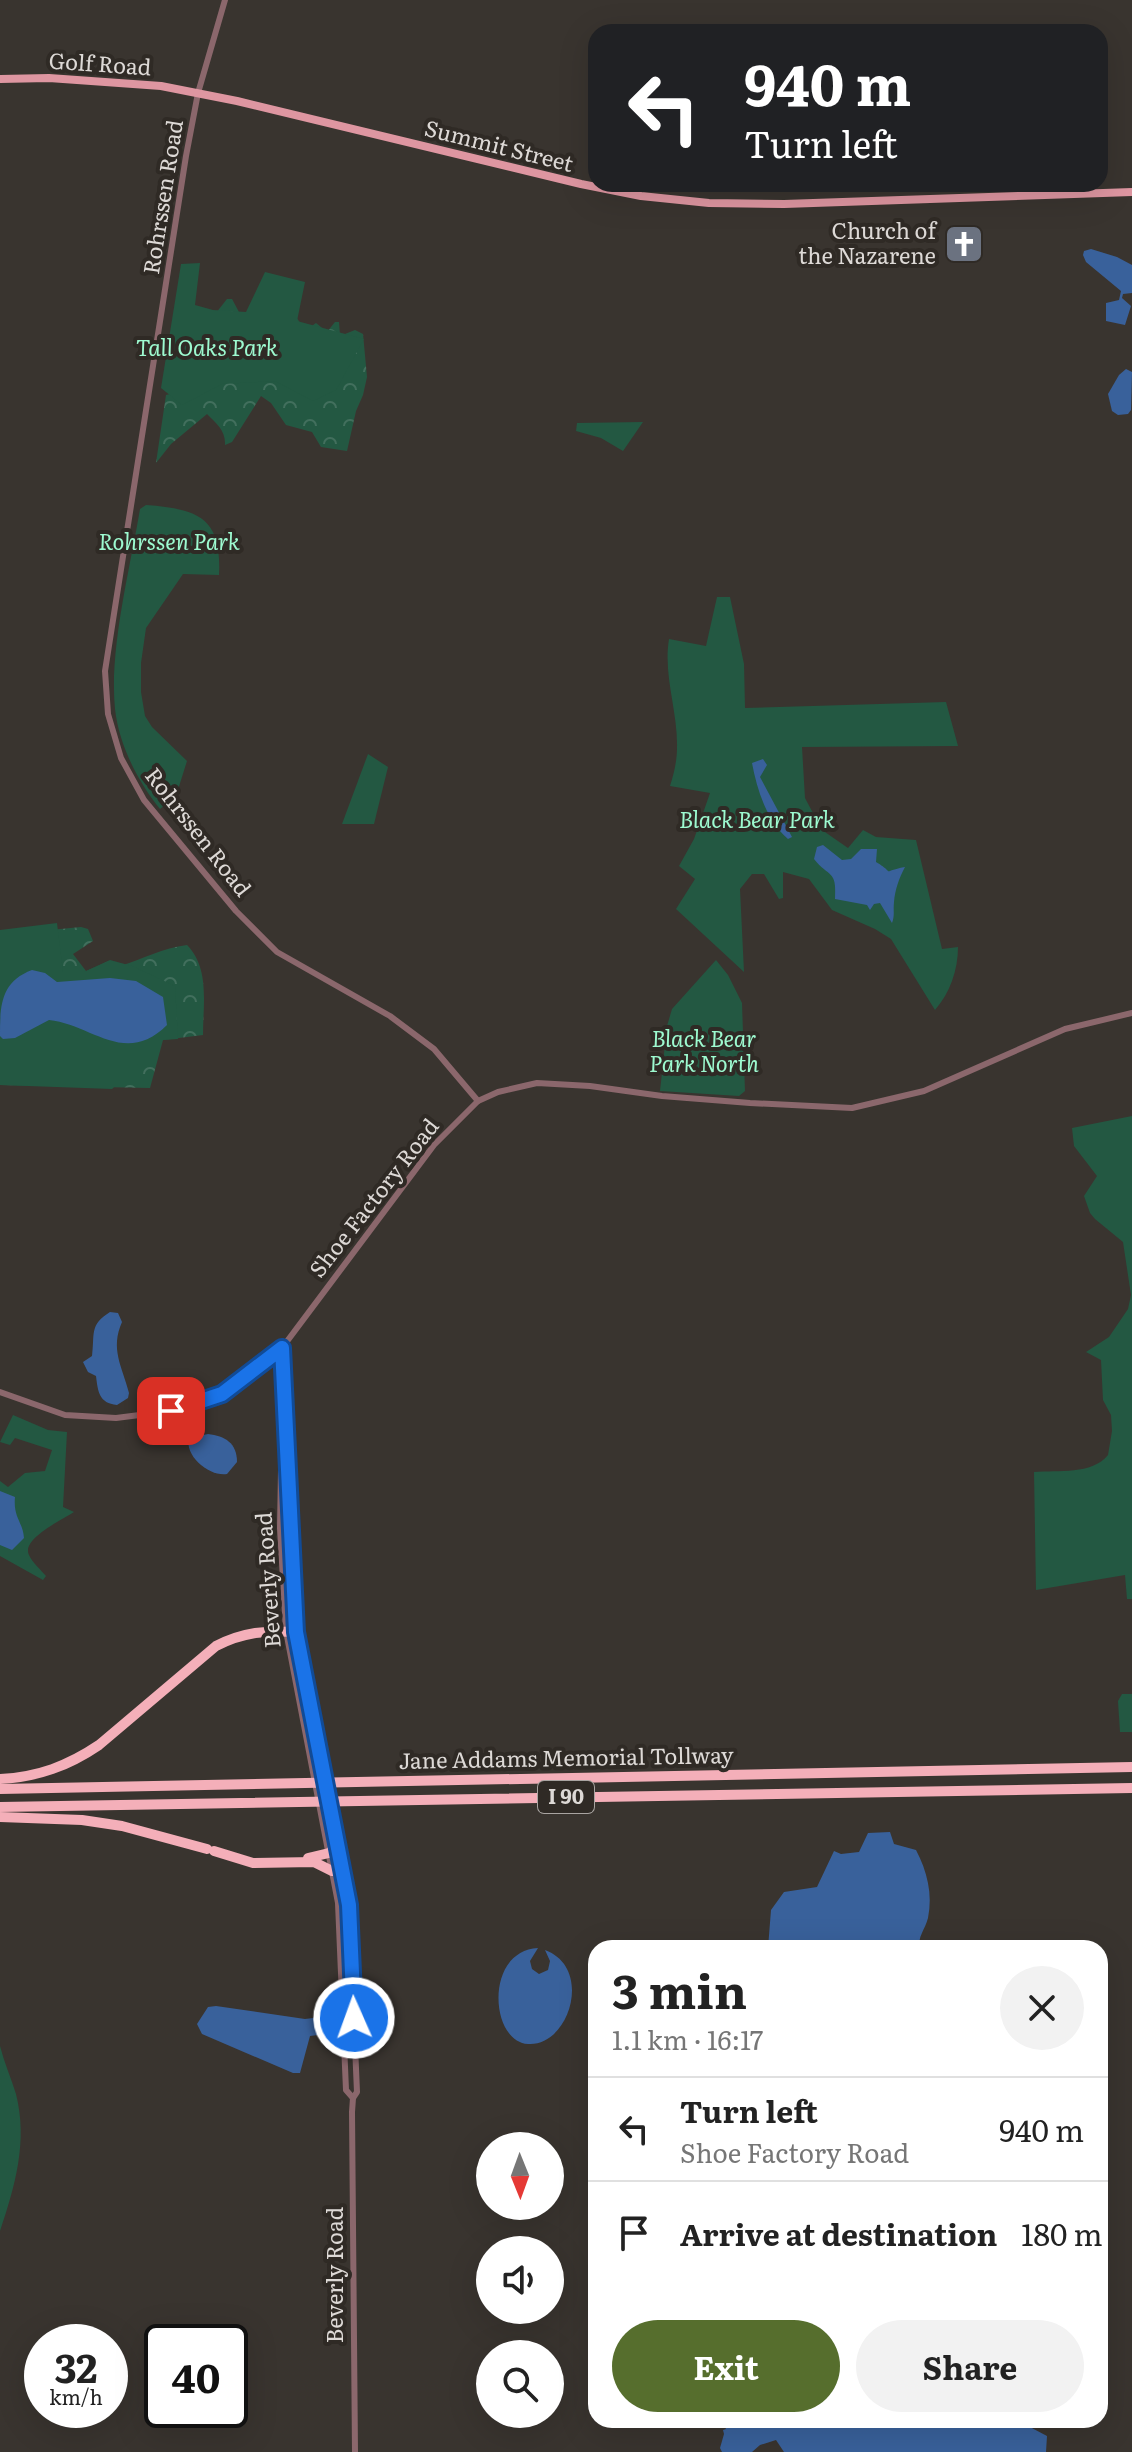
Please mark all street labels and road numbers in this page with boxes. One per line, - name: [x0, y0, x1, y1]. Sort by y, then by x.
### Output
- street label: Golf Road: [48, 42, 153, 83]
- street label: Summit Street: [421, 110, 577, 179]
- street label: Rohrssen Road: [133, 117, 190, 276]
- street label: Rohrssen Road: [138, 759, 260, 903]
- street label: Shoe Factory Road: [300, 1110, 446, 1284]
- street label: Beverly Road: [245, 1511, 288, 1649]
- street label: Jane Addams Memorial Tollway: [398, 1737, 734, 1776]
- road number: I 90: [538, 1781, 594, 1813]
- street label: Beverly Road: [317, 2207, 350, 2343]

